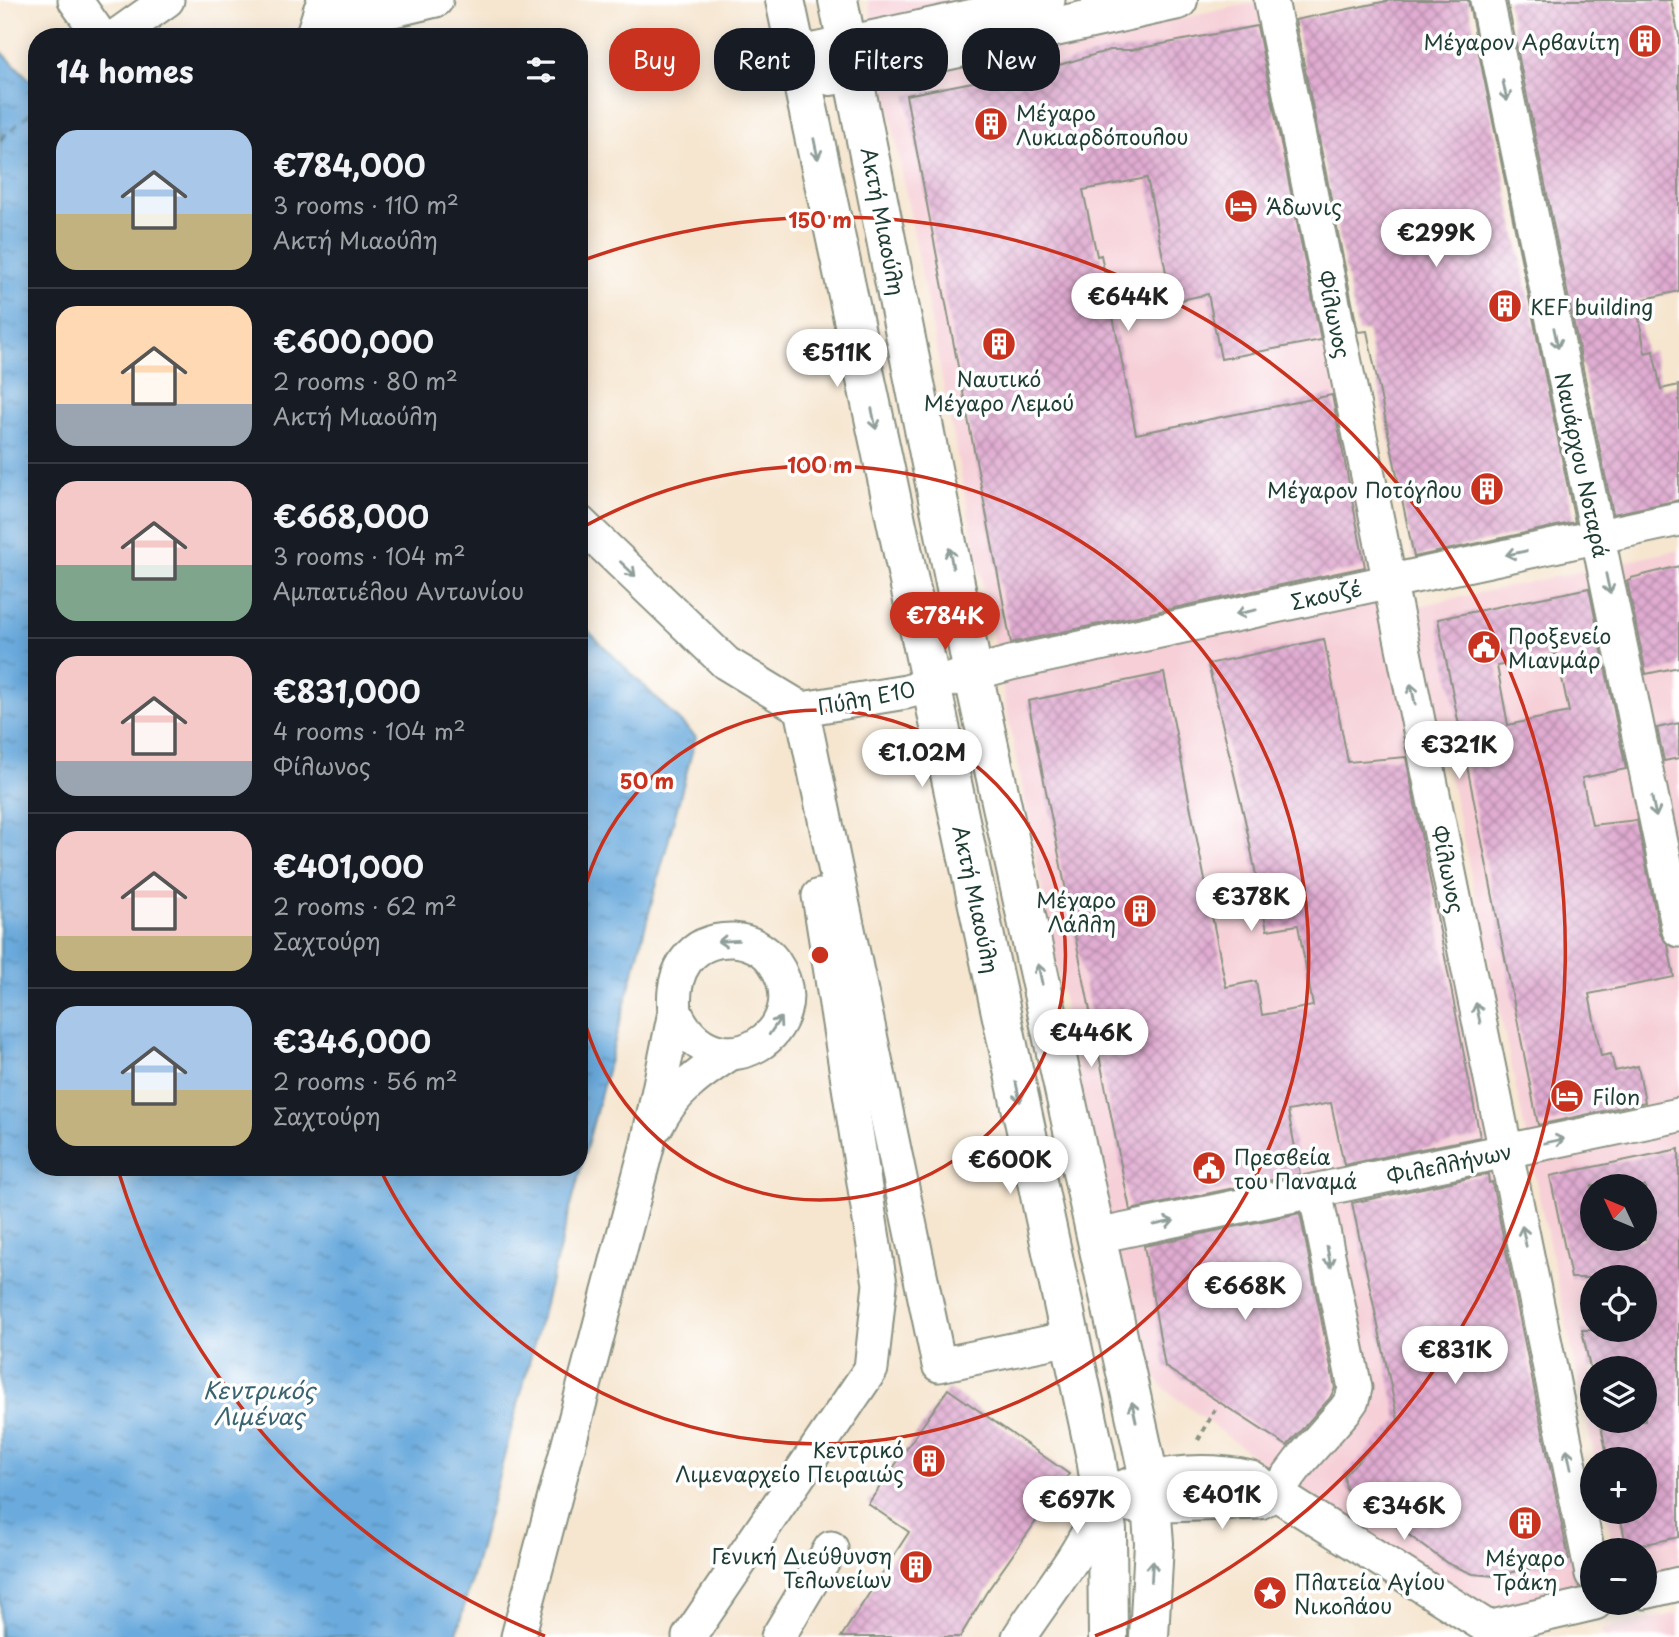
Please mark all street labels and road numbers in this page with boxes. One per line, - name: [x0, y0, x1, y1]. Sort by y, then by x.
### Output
- street label: Ακτή Μιαούλη: [854, 144, 914, 298]
- street label: Φίλωνος: [1310, 267, 1360, 361]
- street label: Ναυάρχου Νοταρά: [1548, 370, 1618, 561]
- street label: Σκουζέ: [1288, 571, 1364, 617]
- street label: Πύλη Ε10: [814, 672, 918, 722]
- street label: Ακτή Μιαούλη: [946, 822, 1008, 976]
- street label: Φίλωνος: [1424, 822, 1474, 916]
- street label: Φιλελλήνων: [1383, 1134, 1515, 1192]

